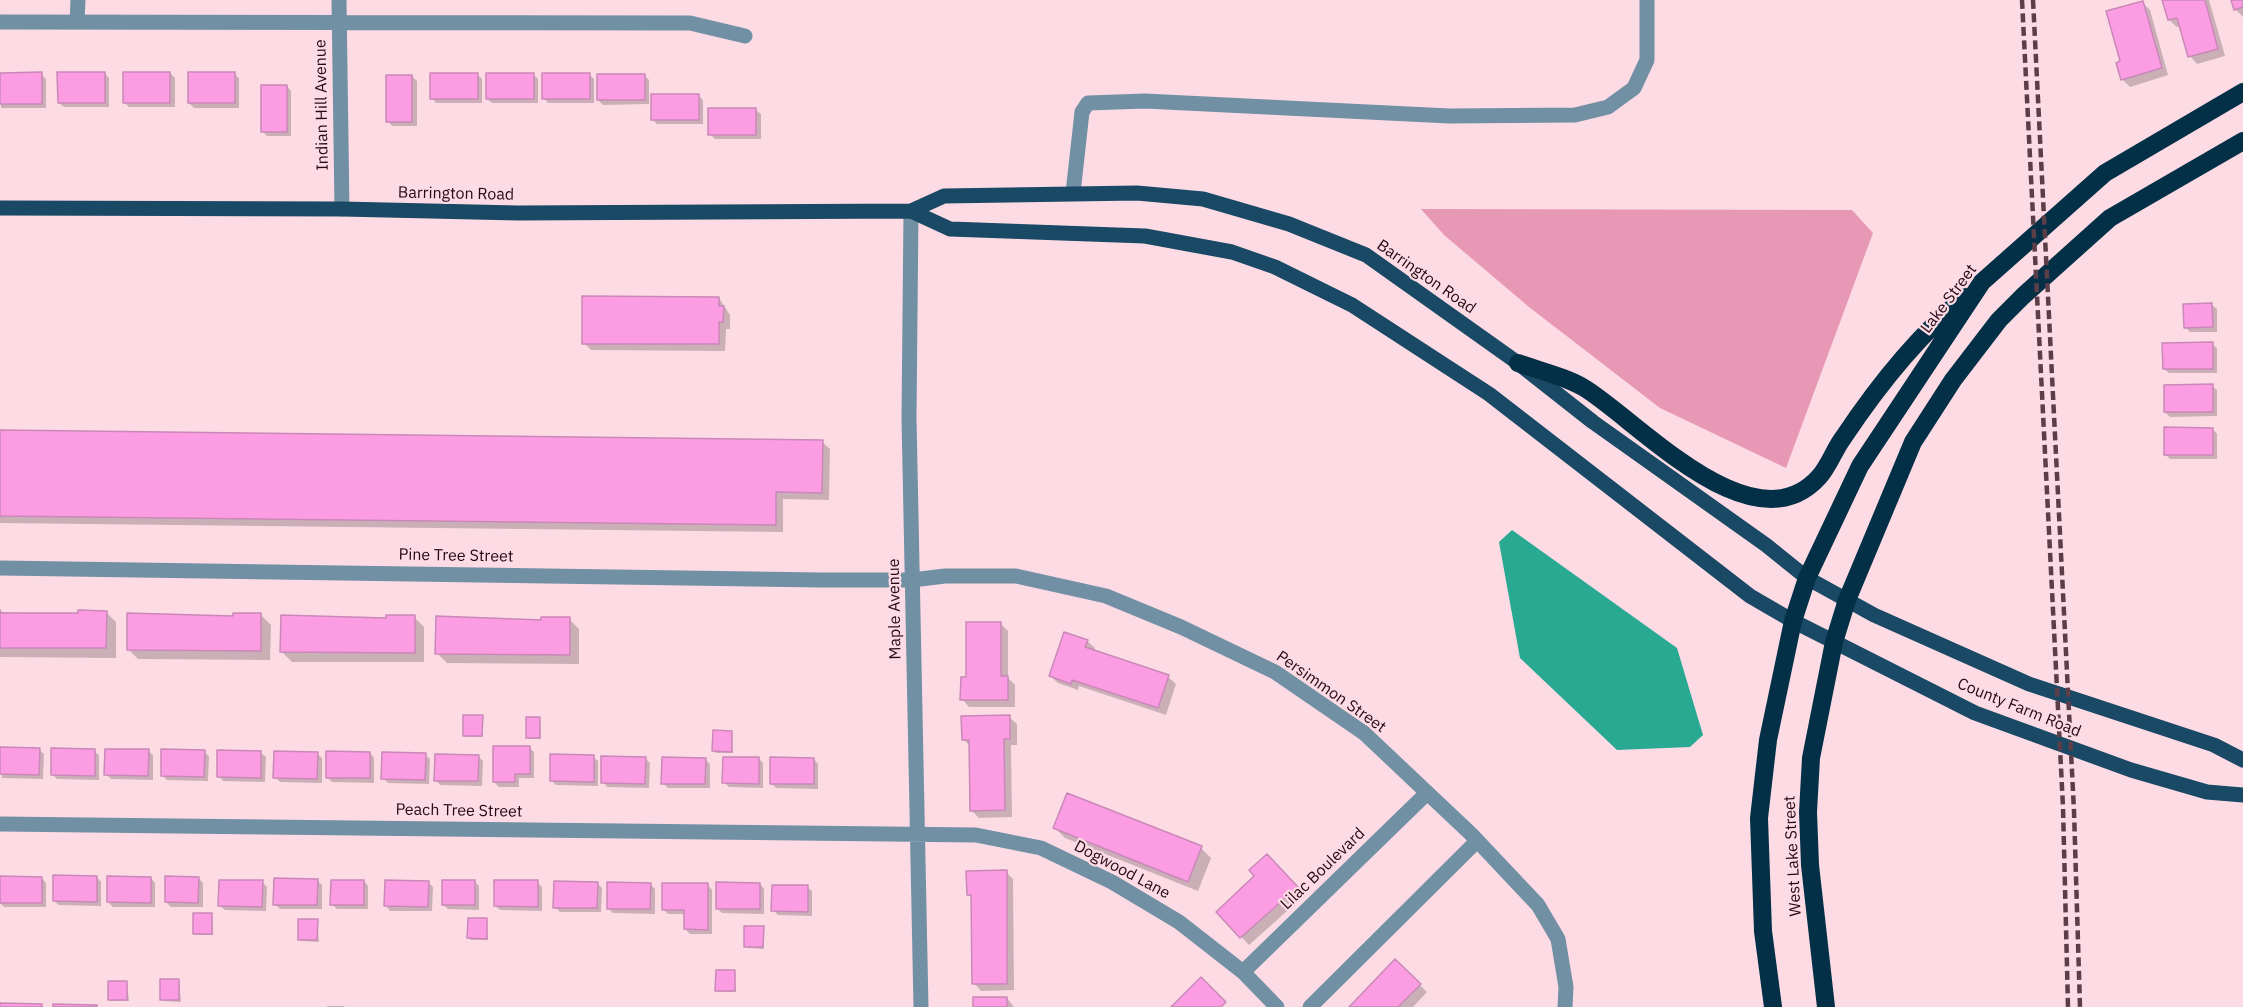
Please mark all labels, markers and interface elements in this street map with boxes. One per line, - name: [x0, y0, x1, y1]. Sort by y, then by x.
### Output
- street label: Indian Hill Avenue: [311, 39, 333, 171]
- street label: Barrington Road: [398, 183, 514, 205]
- street label: Barrington Road: [1373, 236, 1479, 318]
- street label: Lake Street: [1917, 261, 1981, 337]
- street label: Pine Tree Street: [398, 545, 514, 567]
- street label: Maple Avenue: [885, 558, 905, 660]
- street label: Persimmon Street: [1272, 647, 1390, 737]
- street label: County Farm Road: [1954, 674, 2084, 742]
- street label: West Lake Street: [1780, 795, 1806, 917]
- street label: Peach Tree Street: [395, 800, 523, 822]
- street label: Lilac Boulevard: [1277, 824, 1369, 914]
- street label: Dogwood Lane: [1071, 837, 1173, 903]

